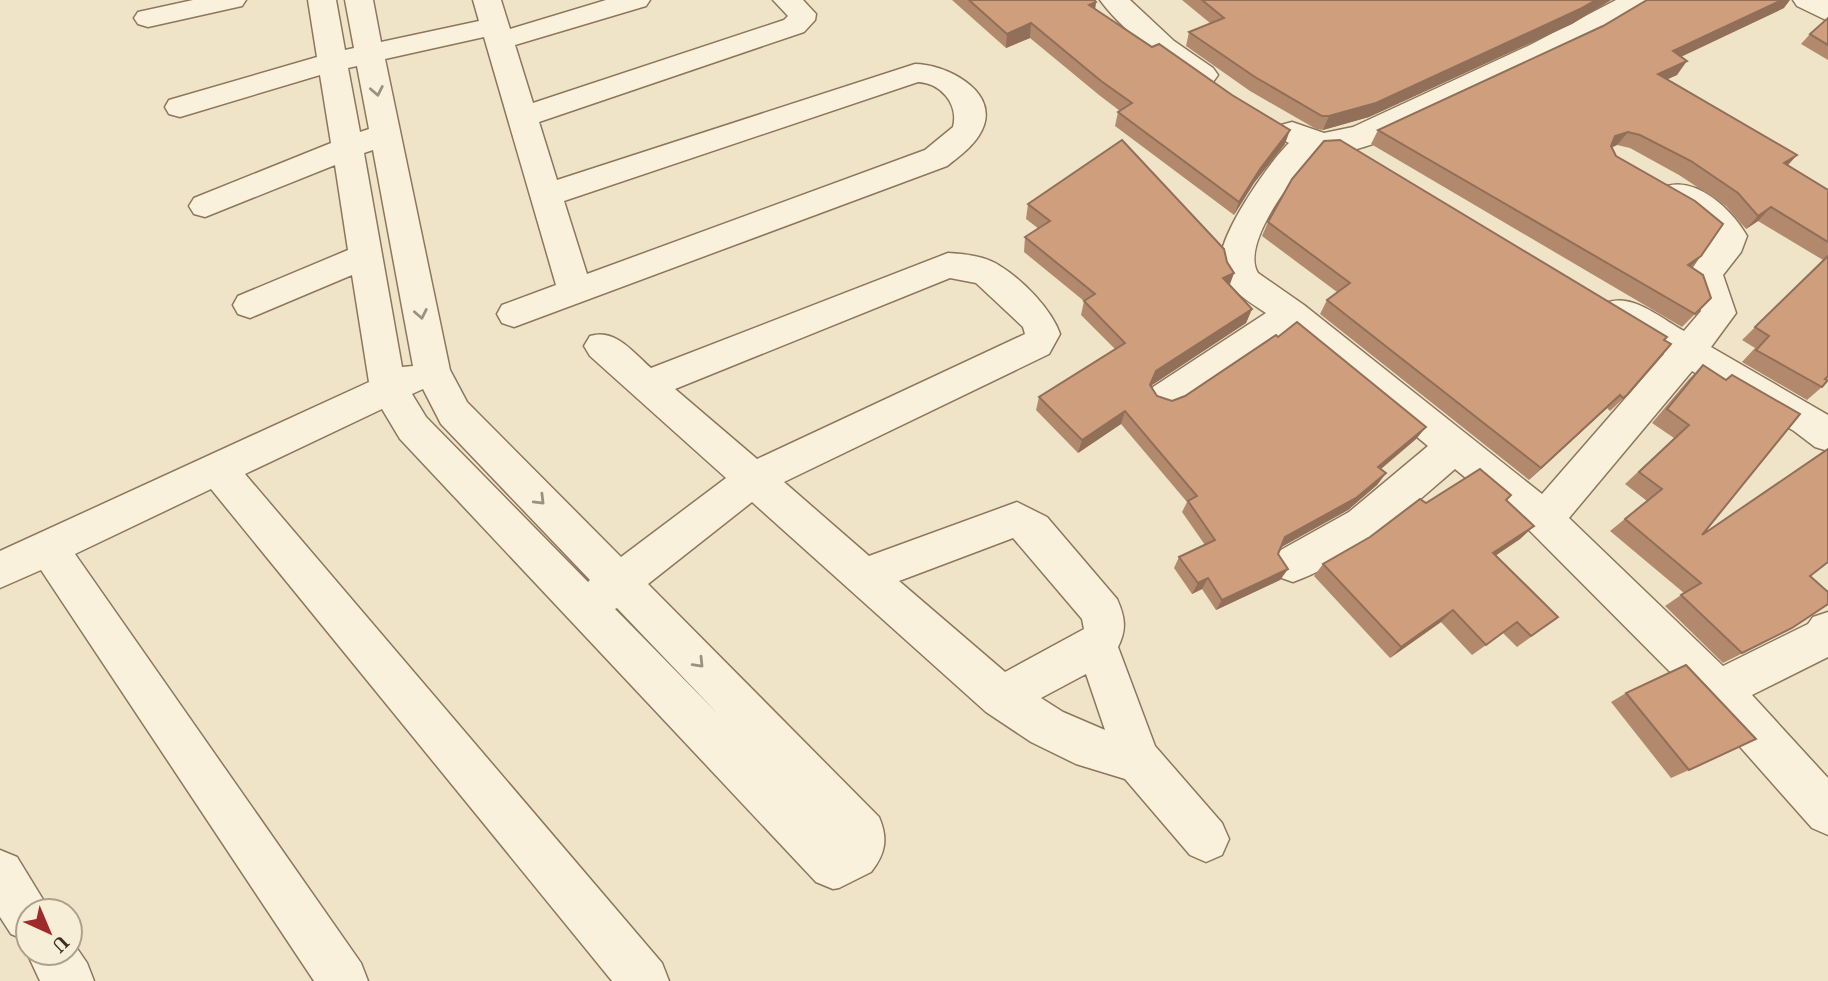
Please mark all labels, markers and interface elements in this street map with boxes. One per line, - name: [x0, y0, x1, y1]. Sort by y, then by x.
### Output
- one-way arrow: [369, 85, 384, 97]
- one-way arrow: [412, 308, 427, 320]
- one-way arrow: [531, 492, 544, 505]
- one-way arrow: [690, 654, 703, 667]
- north arrow: [14, 897, 84, 967]
- text: U: [47, 930, 75, 959]

